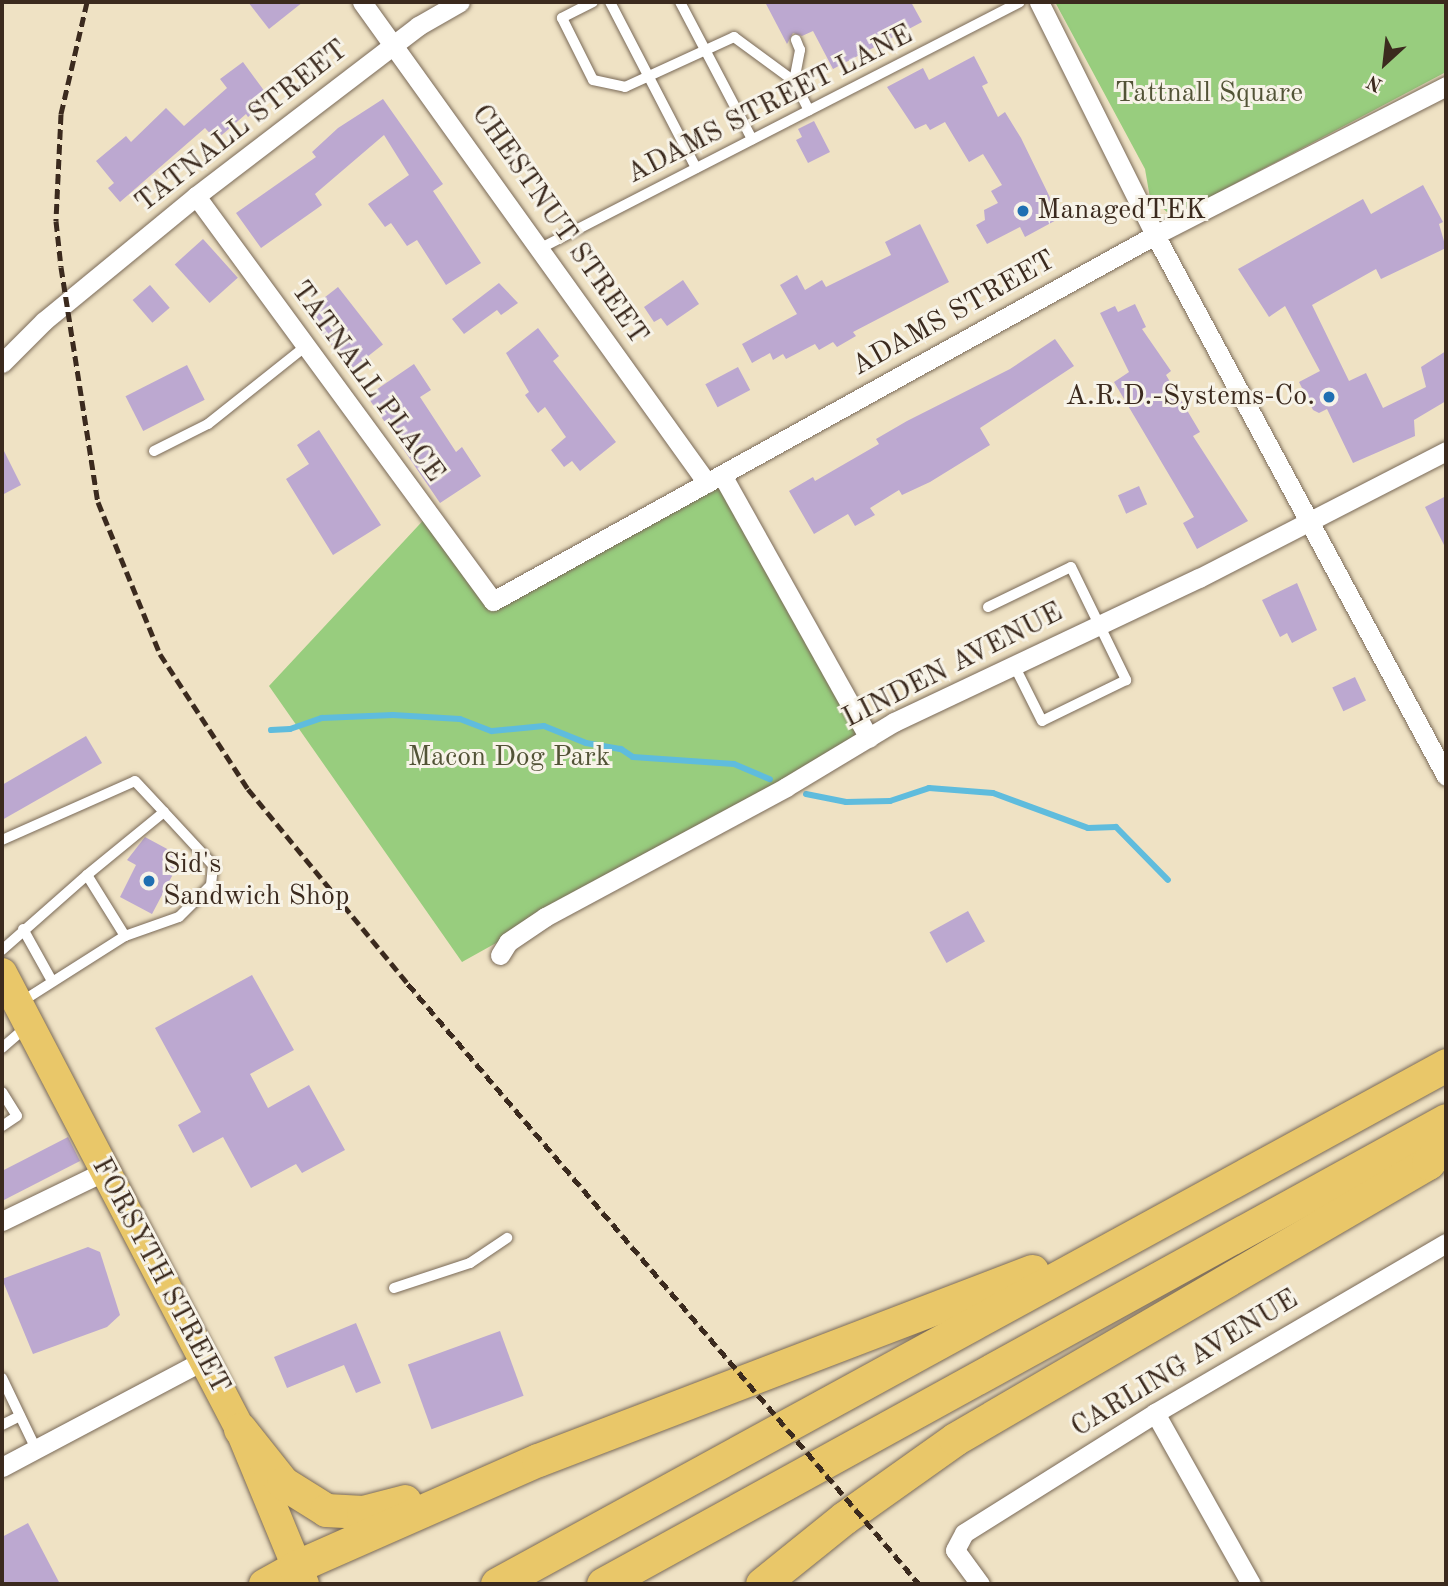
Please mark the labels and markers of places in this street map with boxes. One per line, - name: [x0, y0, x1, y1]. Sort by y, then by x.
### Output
- place label: ManagedTEK: [1037, 194, 1206, 228]
- marker: ManagedTEK: [1015, 203, 1031, 219]
- place label: A.R.D.-Systems-Co.: [1066, 380, 1315, 414]
- marker: A.R.D.-Systems-Co.: [1321, 389, 1337, 405]
- place label: Sid's Sandwich Shop: [163, 848, 349, 914]
- marker: Sid's Sandwich Shop: [141, 873, 157, 889]

